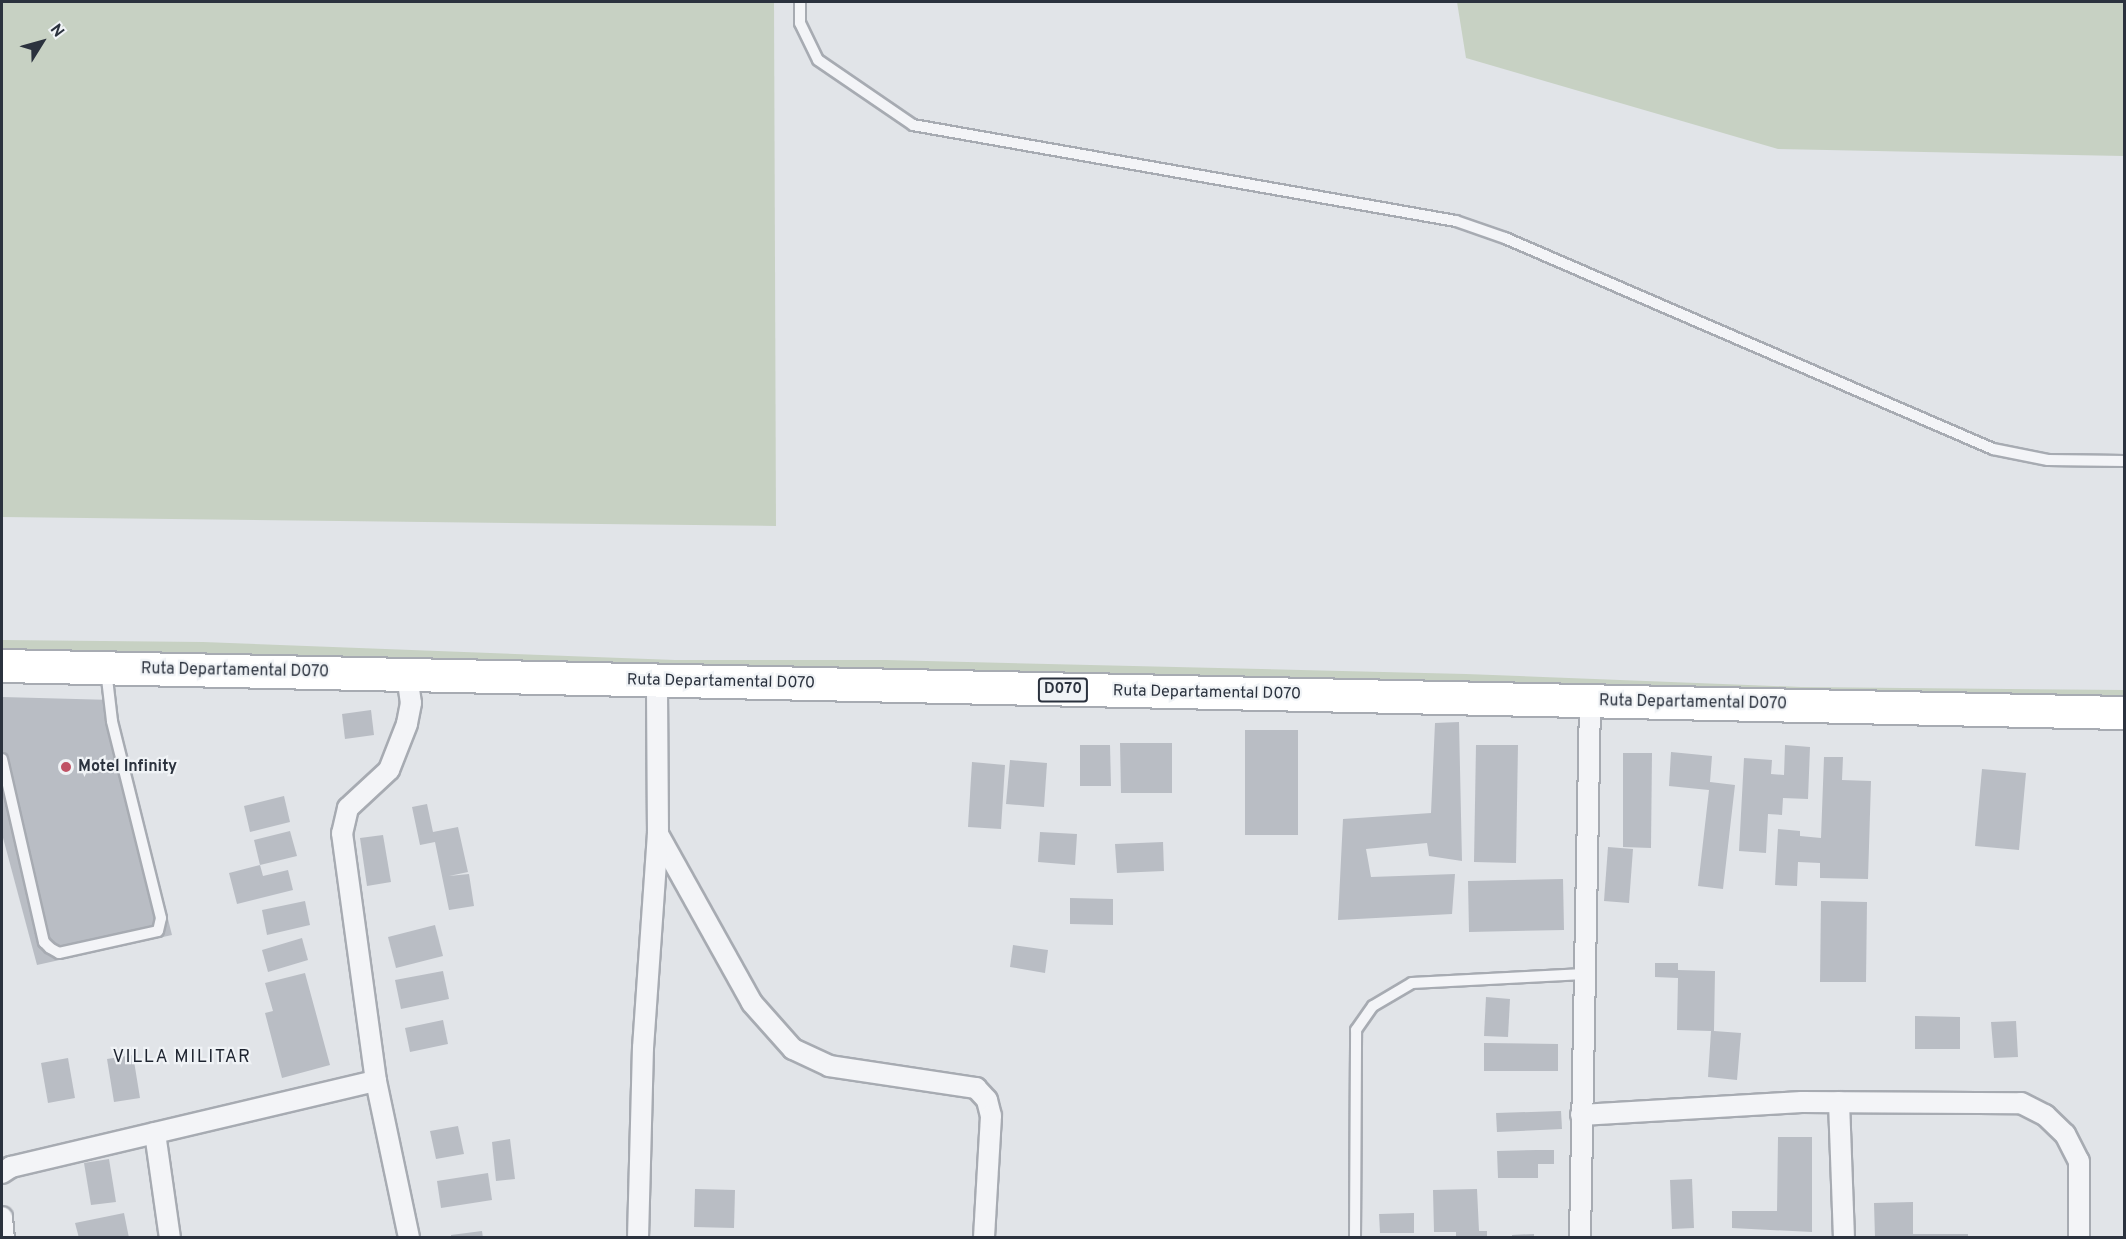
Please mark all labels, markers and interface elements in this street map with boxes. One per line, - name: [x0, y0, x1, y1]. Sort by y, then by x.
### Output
- north arrow: [12, 12, 72, 72]
- text: N: [45, 21, 68, 42]
- street label: Ruta Departamental D070: [141, 660, 329, 682]
- street label: Ruta Departamental D070: [627, 671, 815, 693]
- road number: D070: [1038, 678, 1088, 702]
- street label: Ruta Departamental D070: [1113, 682, 1301, 704]
- street label: Ruta Departamental D070: [1599, 692, 1787, 714]
- place label: Motel Infinity: [78, 757, 177, 777]
- marker: Motel Infinity: [59, 760, 73, 774]
- district label: VILLA MILITAR: [112, 1047, 252, 1069]

